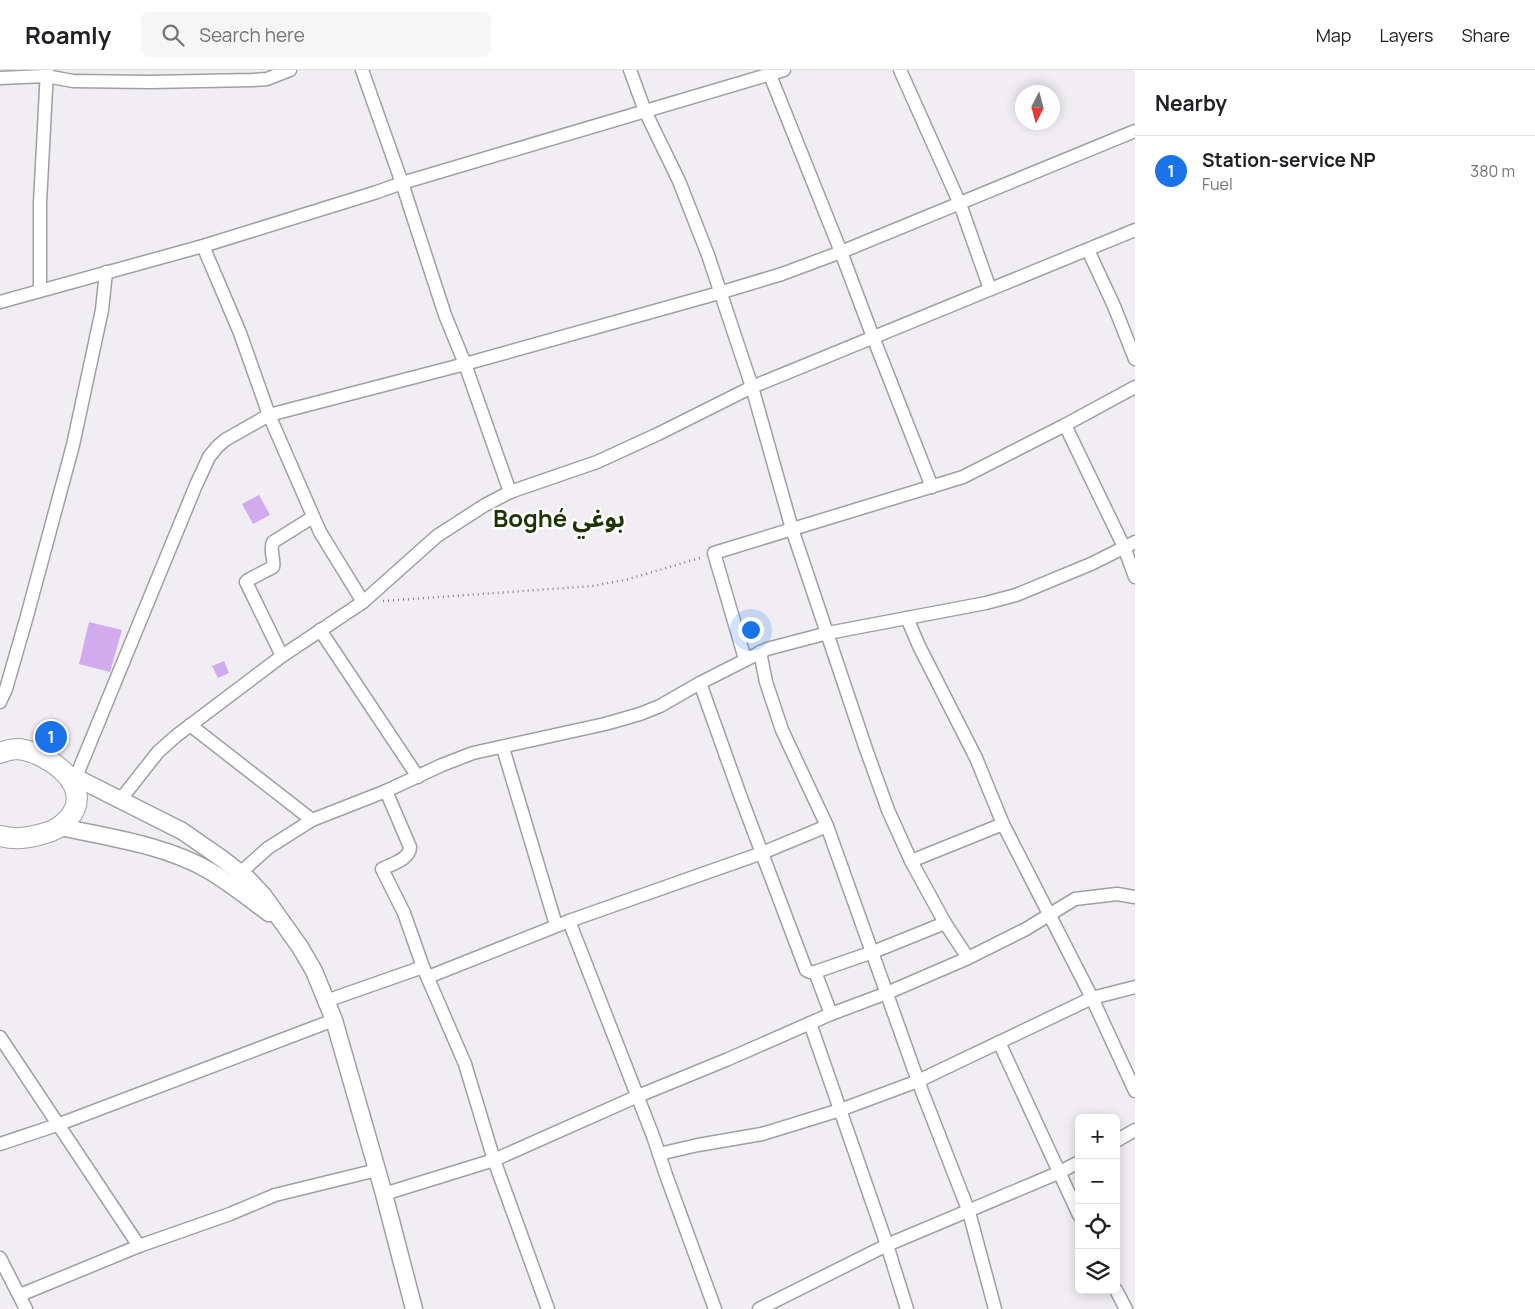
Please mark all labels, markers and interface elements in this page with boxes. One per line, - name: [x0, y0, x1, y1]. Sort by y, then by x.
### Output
- search box: [141, 12, 491, 57]
- text: Roamly: [25, 18, 111, 51]
- icon: search: [159, 21, 187, 49]
- text: Search here: [199, 22, 305, 48]
- text: Map: [1316, 23, 1351, 47]
- text: Layers: [1379, 23, 1433, 47]
- text: Share: [1461, 23, 1510, 47]
- north arrow: [1015, 85, 1060, 130]
- text: Nearby: [1155, 89, 1227, 117]
- text: Station-service NP: [1202, 147, 1376, 173]
- text: 1: [1167, 160, 1175, 182]
- text: 380 m: [1470, 160, 1515, 182]
- text: Fuel: [1202, 173, 1233, 195]
- district label: Boghé بوغي: [493, 501, 625, 539]
- your location: [738, 617, 764, 643]
- pin: 1: [35, 718, 67, 756]
- map controls: [1075, 1114, 1120, 1294]
- button: +: [1075, 1114, 1120, 1159]
- button: −: [1075, 1159, 1120, 1204]
- button: locate: [1075, 1204, 1120, 1249]
- button: layers: [1075, 1249, 1120, 1294]

